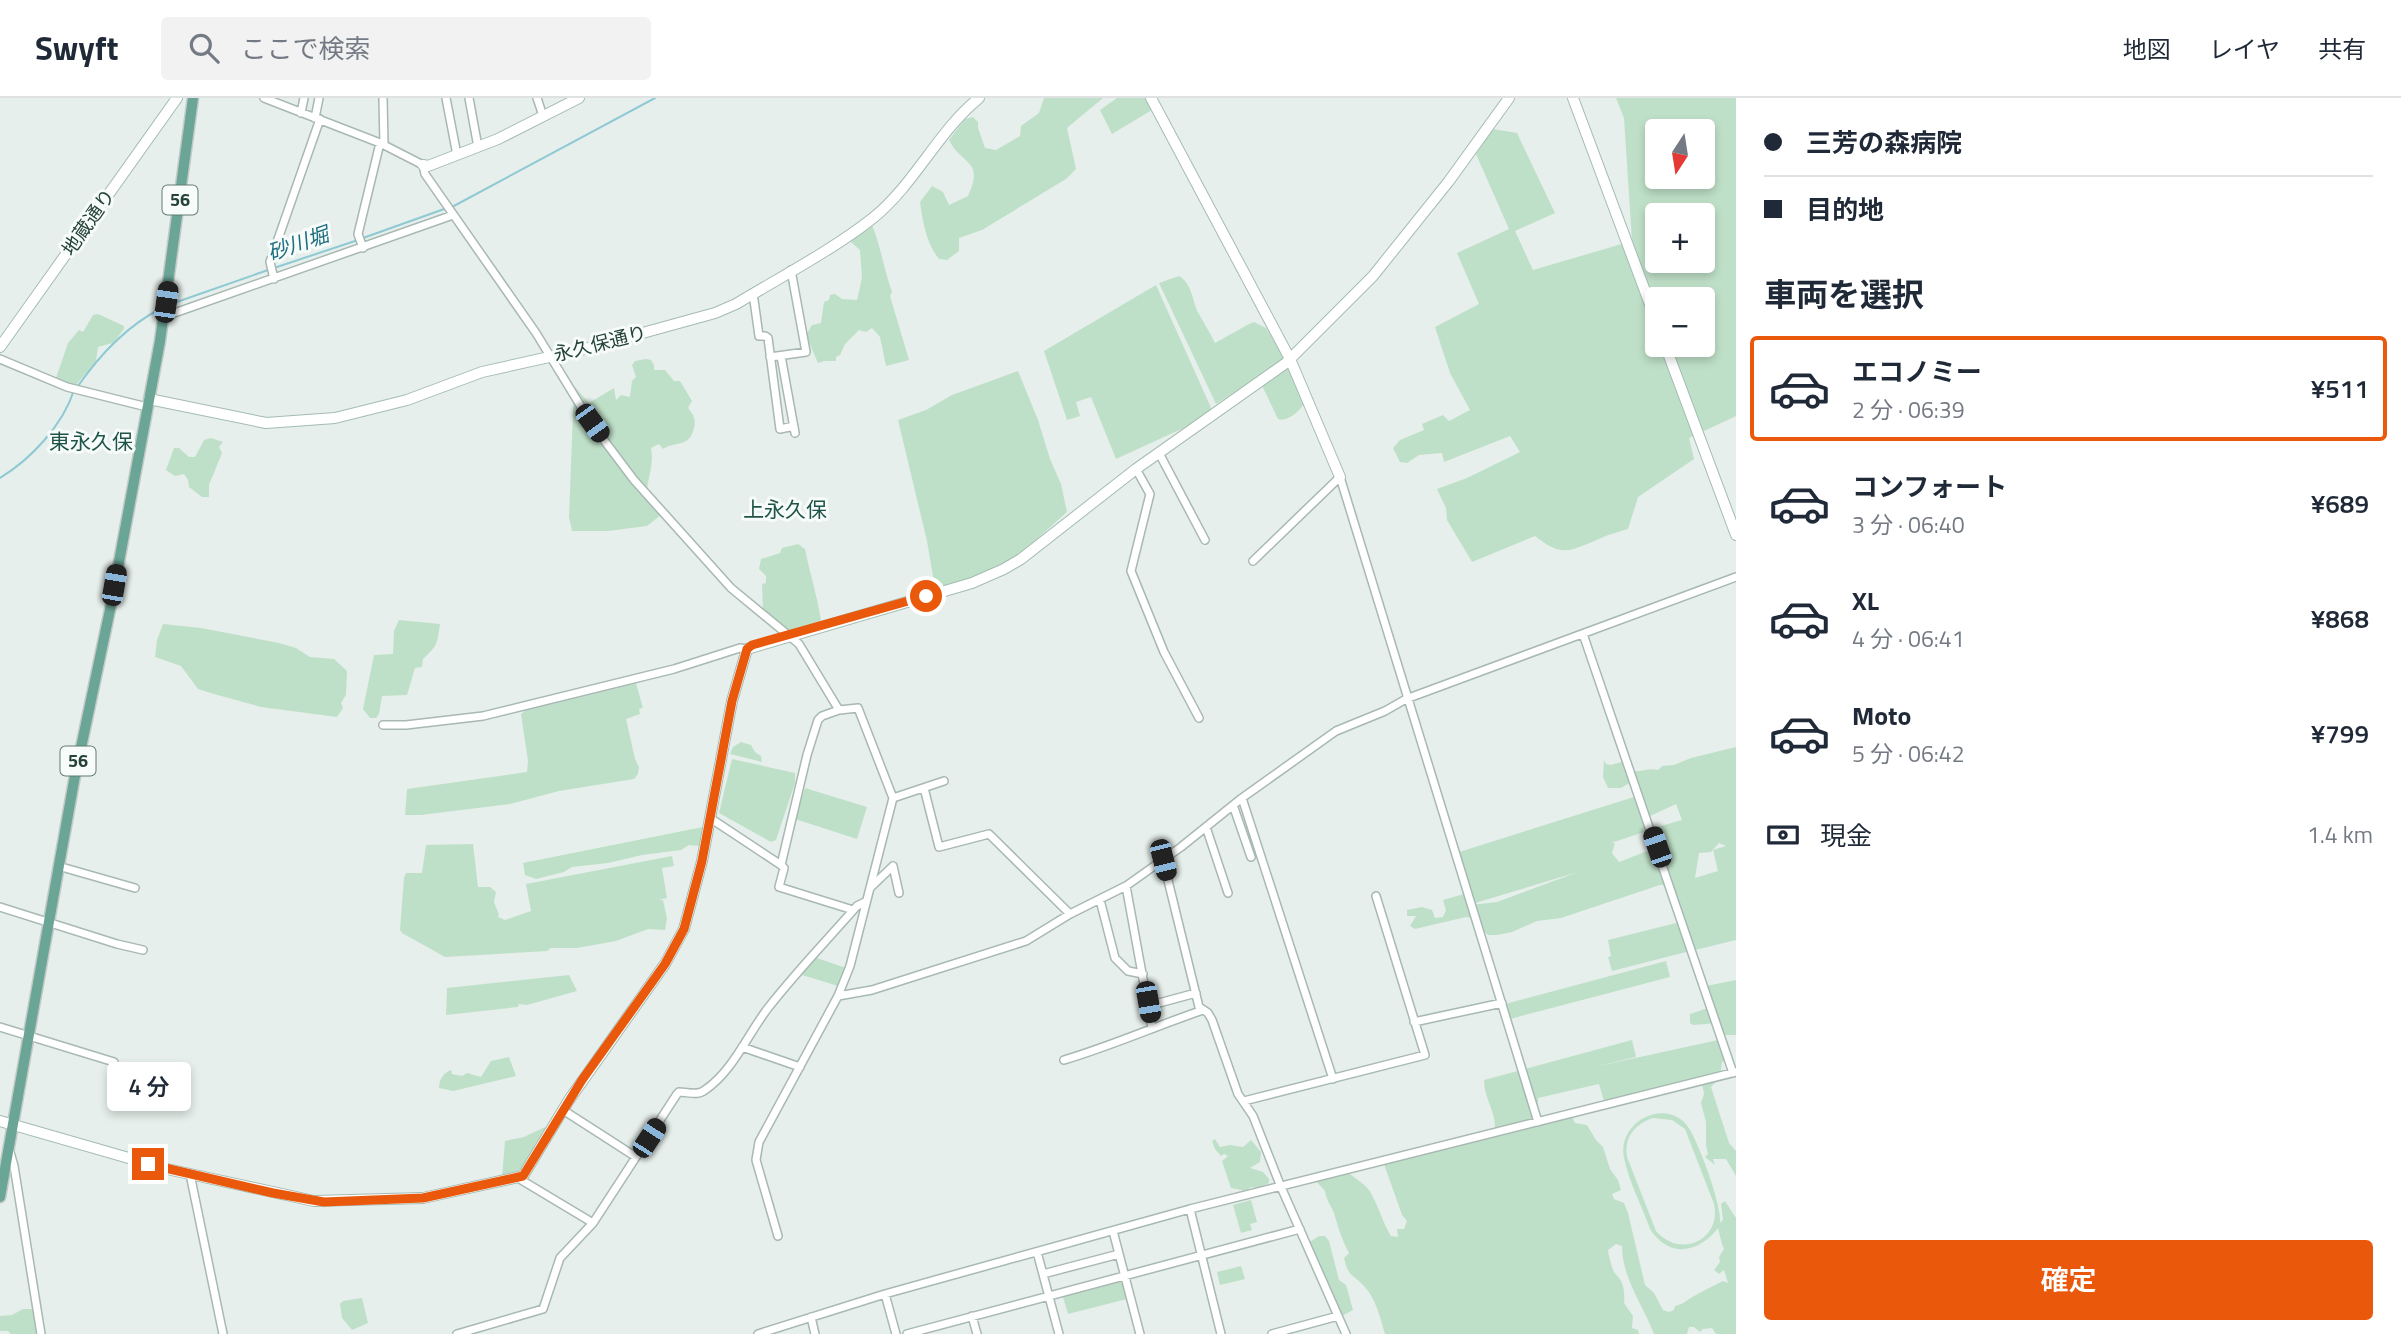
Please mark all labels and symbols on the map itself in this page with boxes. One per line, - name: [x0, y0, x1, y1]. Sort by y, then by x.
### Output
- north arrow: [1645, 119, 1715, 189]
- street label: 地蔵通り: [54, 182, 121, 261]
- road number: 56: [162, 186, 198, 214]
- water label: 砂川堀: [263, 217, 336, 268]
- car: [153, 280, 180, 324]
- street label: 永久保通り: [550, 317, 649, 368]
- car: [572, 400, 613, 446]
- district label: 東永久保: [49, 425, 133, 457]
- district label: 上永久保: [743, 493, 827, 525]
- car: [101, 562, 128, 608]
- route start: [910, 580, 942, 612]
- road number: 56: [60, 746, 96, 776]
- car: [1641, 824, 1674, 870]
- car: [1148, 837, 1179, 883]
- car: [1135, 979, 1162, 1025]
- callout: 4 分: [106, 1062, 190, 1112]
- car: [629, 1115, 670, 1161]
- route end: [132, 1148, 164, 1180]

